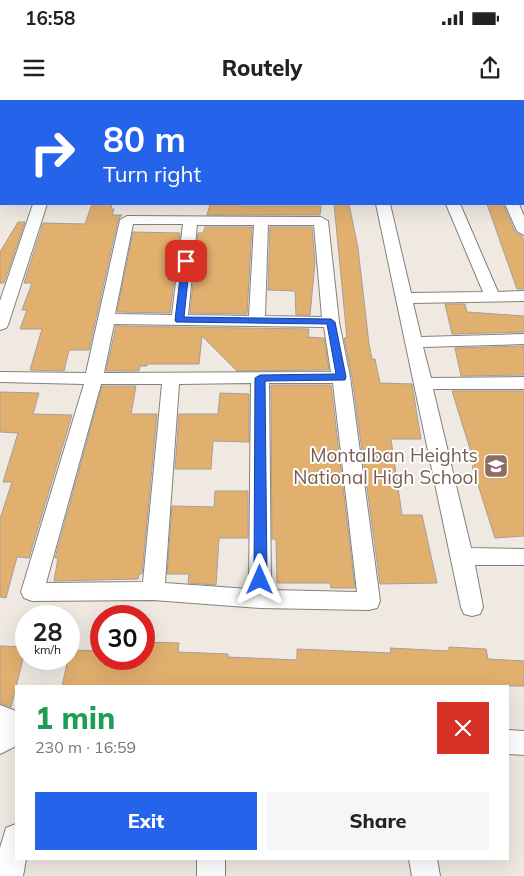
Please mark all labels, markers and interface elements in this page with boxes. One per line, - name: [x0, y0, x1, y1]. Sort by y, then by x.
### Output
- text: 16:58: [25, 6, 75, 30]
- icon: menu: [20, 54, 48, 82]
- text: Routely: [222, 54, 302, 82]
- icon: share: [476, 54, 504, 82]
- text: 80 m: [103, 117, 186, 161]
- icon: right: [20, 120, 85, 185]
- text: Turn right: [103, 160, 201, 188]
- pin: [165, 240, 207, 282]
- icon: arrive: [172, 247, 200, 275]
- place label: Montalban Heights National High School: [293, 443, 478, 489]
- school or university icon: Montalban Heights National High School: [483, 453, 509, 479]
- position arrow: [233, 553, 285, 605]
- speed limit sign: 30: [90, 605, 155, 670]
- text: 28: [32, 616, 63, 647]
- text: km/h: [34, 642, 61, 657]
- text: 1 min: [35, 699, 115, 737]
- button: close: [437, 702, 489, 754]
- text: 230 m · 16:59: [35, 737, 136, 757]
- button: Exit: [35, 792, 257, 850]
- button: Share: [267, 792, 489, 850]

